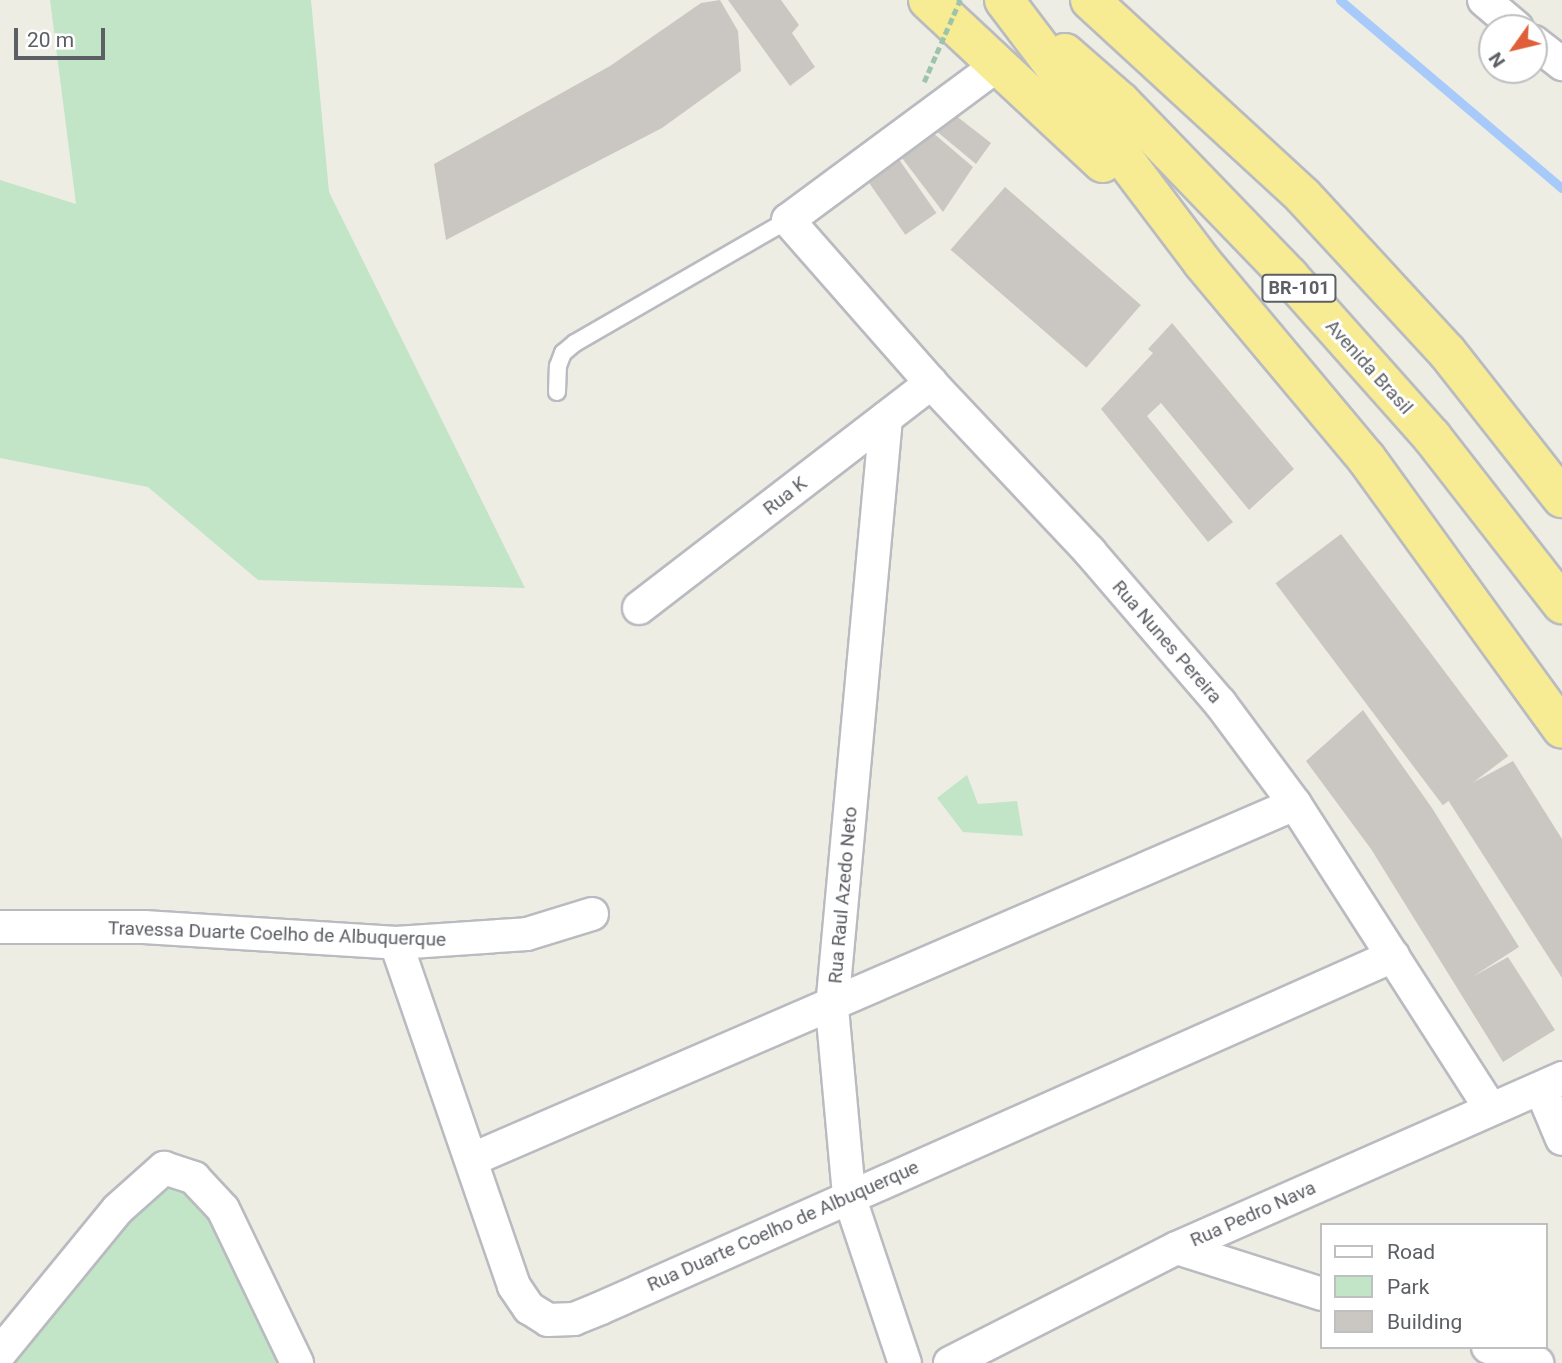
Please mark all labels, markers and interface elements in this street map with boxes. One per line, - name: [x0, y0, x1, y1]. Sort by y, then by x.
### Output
- scale bar: [18, 14, 108, 58]
- north arrow: [1478, 14, 1548, 84]
- text: 20 m: [27, 28, 74, 52]
- text: N: [1484, 48, 1510, 72]
- road number: BR-101: [1260, 274, 1338, 302]
- street label: Avenida Brasil: [1321, 315, 1417, 419]
- street label: Rua K: [759, 472, 811, 520]
- street label: Rua Nunes Pereira: [1107, 576, 1227, 708]
- street label: Rua Raul Azedo Neto: [824, 805, 862, 985]
- street label: Travessa Duarte Coelho de Albuquerque: [107, 917, 447, 951]
- street label: Rua Duarte Coelho de Albuquerque: [644, 1156, 922, 1296]
- street label: Rua Pedro Nava: [1187, 1176, 1319, 1252]
- legend: [1320, 1223, 1548, 1349]
- text: Road: [1387, 1240, 1435, 1264]
- text: Park: [1387, 1275, 1429, 1299]
- text: Building: [1387, 1310, 1462, 1334]

